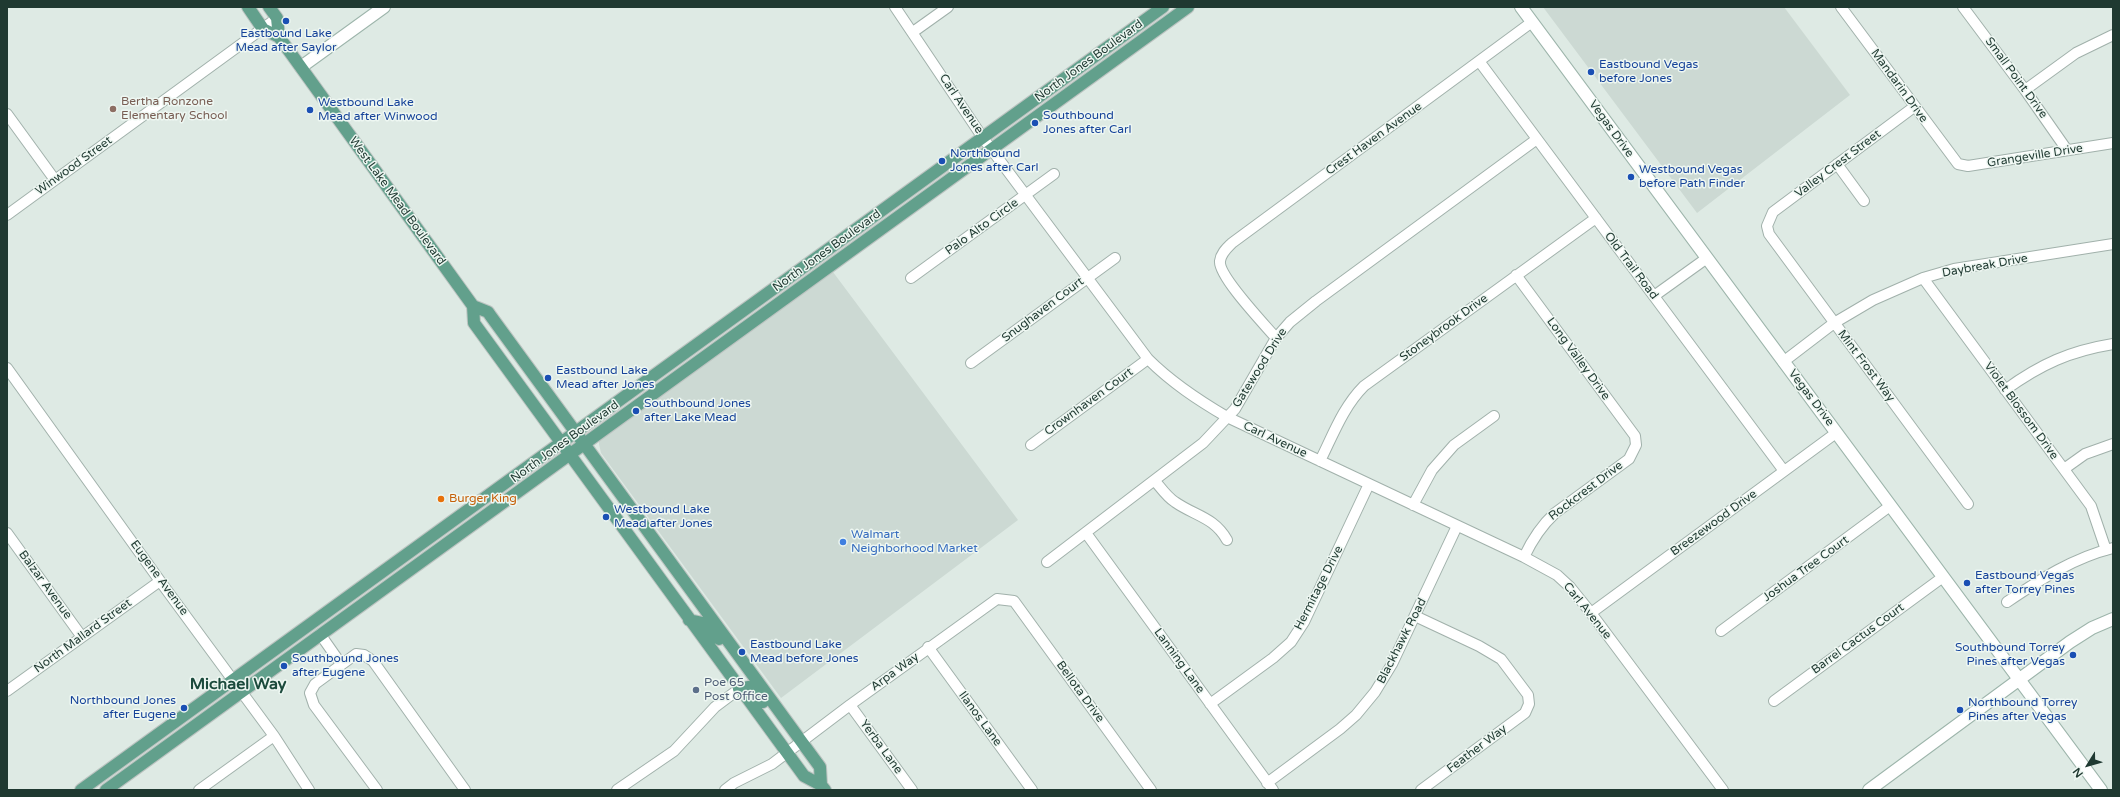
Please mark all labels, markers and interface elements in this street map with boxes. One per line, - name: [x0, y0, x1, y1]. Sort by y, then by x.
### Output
- marker: Eastbound Lake Mead after Saylor: [281, 16, 291, 26]
- street label: North Jones Boulevard: [1032, 17, 1146, 105]
- place label: Eastbound Lake Mead after Saylor: [235, 27, 337, 55]
- street label: Small Point Drive: [1982, 35, 2050, 121]
- street label: Mandarin Drive: [1867, 46, 1931, 126]
- place label: Eastbound Vegas before Jones: [1599, 58, 1698, 86]
- marker: Eastbound Vegas before Jones: [1586, 67, 1596, 77]
- street label: Carl Avenue: [936, 71, 986, 137]
- place label: Bertha Ronzone Elementary School: [121, 95, 228, 123]
- place label: Westbound Lake Mead after Winwood: [318, 96, 437, 124]
- street label: Vegas Drive: [1585, 98, 1637, 160]
- street label: Crest Haven Avenue: [1323, 99, 1425, 179]
- marker: Bertha Ronzone Elementary School: [108, 104, 118, 114]
- marker: Westbound Lake Mead after Winwood: [305, 105, 315, 115]
- place label: Southbound Jones after Carl: [1043, 109, 1132, 137]
- marker: Southbound Jones after Carl: [1030, 118, 1040, 128]
- street label: Valley Crest Street: [1792, 127, 1884, 201]
- street label: Winwood Street: [33, 133, 115, 199]
- street label: West Lake Mead Boulevard: [346, 134, 448, 268]
- street label: Grangeville Drive: [1986, 141, 2084, 171]
- place label: Northbound Jones after Carl: [950, 147, 1039, 175]
- marker: Northbound Jones after Carl: [937, 156, 947, 166]
- place label: Westbound Vegas before Path Finder: [1639, 163, 1745, 191]
- marker: Westbound Vegas before Path Finder: [1626, 172, 1636, 182]
- street label: Palo Alto Circle: [943, 196, 1021, 258]
- street label: North Jones Boulevard: [770, 207, 884, 295]
- street label: Old Trail Road: [1601, 230, 1661, 302]
- street label: Daybreak Drive: [1941, 251, 2029, 281]
- street label: Snughaven Court: [999, 275, 1087, 345]
- street label: Stoneybrook Drive: [1397, 291, 1491, 365]
- street label: Long Valley Drive: [1543, 315, 1613, 403]
- street label: Gatewood Drive: [1230, 326, 1290, 410]
- street label: Mint Frost Way: [1834, 327, 1898, 405]
- street label: Violet Blossom Drive: [1981, 359, 2061, 463]
- place label: Eastbound Lake Mead after Jones: [556, 364, 654, 392]
- street label: Crownhaven Court: [1042, 365, 1136, 439]
- street label: Vegas Drive: [1785, 367, 1837, 429]
- marker: Eastbound Lake Mead after Jones: [543, 373, 553, 383]
- place label: Southbound Jones after Lake Mead: [644, 397, 751, 425]
- street label: North Jones Boulevard: [508, 398, 622, 486]
- marker: Southbound Jones after Lake Mead: [631, 406, 641, 416]
- street label: Carl Avenue: [1241, 419, 1309, 461]
- street label: Rockcrest Drive: [1546, 458, 1626, 524]
- street label: Breezewood Drive: [1668, 487, 1760, 559]
- place label: Burger King: [449, 492, 517, 506]
- marker: Burger King: [436, 494, 446, 504]
- place label: Westbound Lake Mead after Jones: [614, 503, 712, 531]
- marker: Westbound Lake Mead after Jones: [601, 512, 611, 522]
- place label: Walmart Neighborhood Market: [851, 528, 978, 556]
- street label: Joshua Tree Court: [1760, 533, 1852, 605]
- marker: Walmart Neighborhood Market: [838, 537, 848, 547]
- street label: Eugene Avenue: [127, 538, 191, 618]
- street label: Hermitage Drive: [1292, 543, 1346, 633]
- street label: Balzar Avenue: [15, 548, 75, 622]
- place label: Eastbound Vegas after Torrey Pines: [1975, 569, 2075, 597]
- marker: Eastbound Vegas after Torrey Pines: [1962, 578, 1972, 588]
- street label: Carl Avenue: [1560, 580, 1614, 642]
- street label: North Mallard Street: [32, 596, 134, 676]
- street label: Blackhawk Road: [1374, 596, 1430, 686]
- street label: Barrel Cactus Court: [1809, 601, 1907, 677]
- street label: Lanning Lane: [1151, 626, 1207, 696]
- place label: Eastbound Lake Mead before Jones: [750, 638, 859, 666]
- place label: Southbound Torrey Pines after Vegas: [1955, 641, 2065, 669]
- marker: Eastbound Lake Mead before Jones: [737, 647, 747, 657]
- street label: Arpa Way: [868, 650, 922, 694]
- marker: Southbound Torrey Pines after Vegas: [2068, 650, 2078, 660]
- place label: Southbound Jones after Eugene: [292, 652, 399, 680]
- street label: Bellota Drive: [1053, 659, 1107, 725]
- marker: Southbound Jones after Eugene: [279, 661, 289, 671]
- district label: Michael Way: [190, 675, 286, 695]
- place label: Poe 65 Post Office: [704, 676, 768, 704]
- marker: Poe 65 Post Office: [691, 685, 701, 695]
- street label: Ilanos Lane: [955, 689, 1005, 749]
- place label: Northbound Jones after Eugene: [70, 694, 176, 722]
- place label: Northbound Torrey Pines after Vegas: [1968, 696, 2077, 724]
- marker: Northbound Jones after Eugene: [179, 703, 189, 713]
- marker: Northbound Torrey Pines after Vegas: [1955, 705, 1965, 715]
- street label: Yerba Lane: [857, 717, 905, 777]
- street label: Feather Way: [1444, 722, 1510, 776]
- north arrow: [2068, 745, 2108, 785]
- text: N: [2070, 765, 2086, 780]

